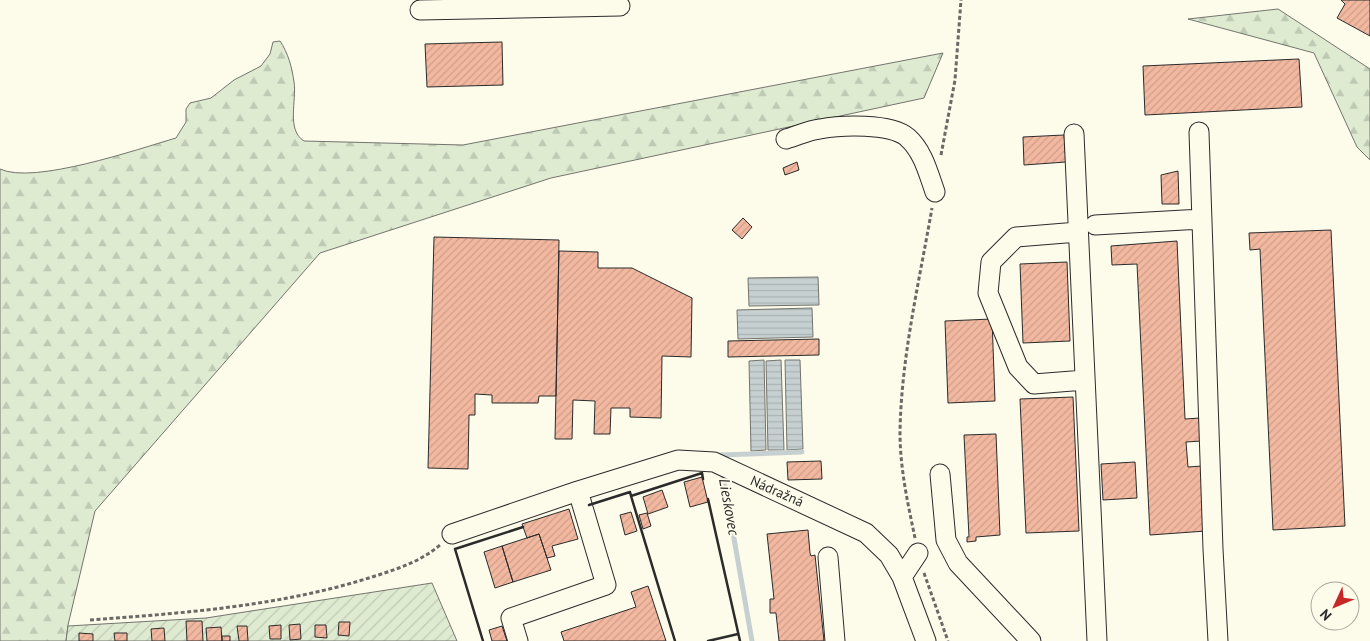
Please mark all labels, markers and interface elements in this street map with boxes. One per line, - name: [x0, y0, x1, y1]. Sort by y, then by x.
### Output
- street label: Nádražná: [748, 471, 806, 511]
- water label: Lieskovec: [715, 477, 744, 538]
- north arrow: [1310, 581, 1360, 631]
- text: N: [1316, 605, 1335, 625]

